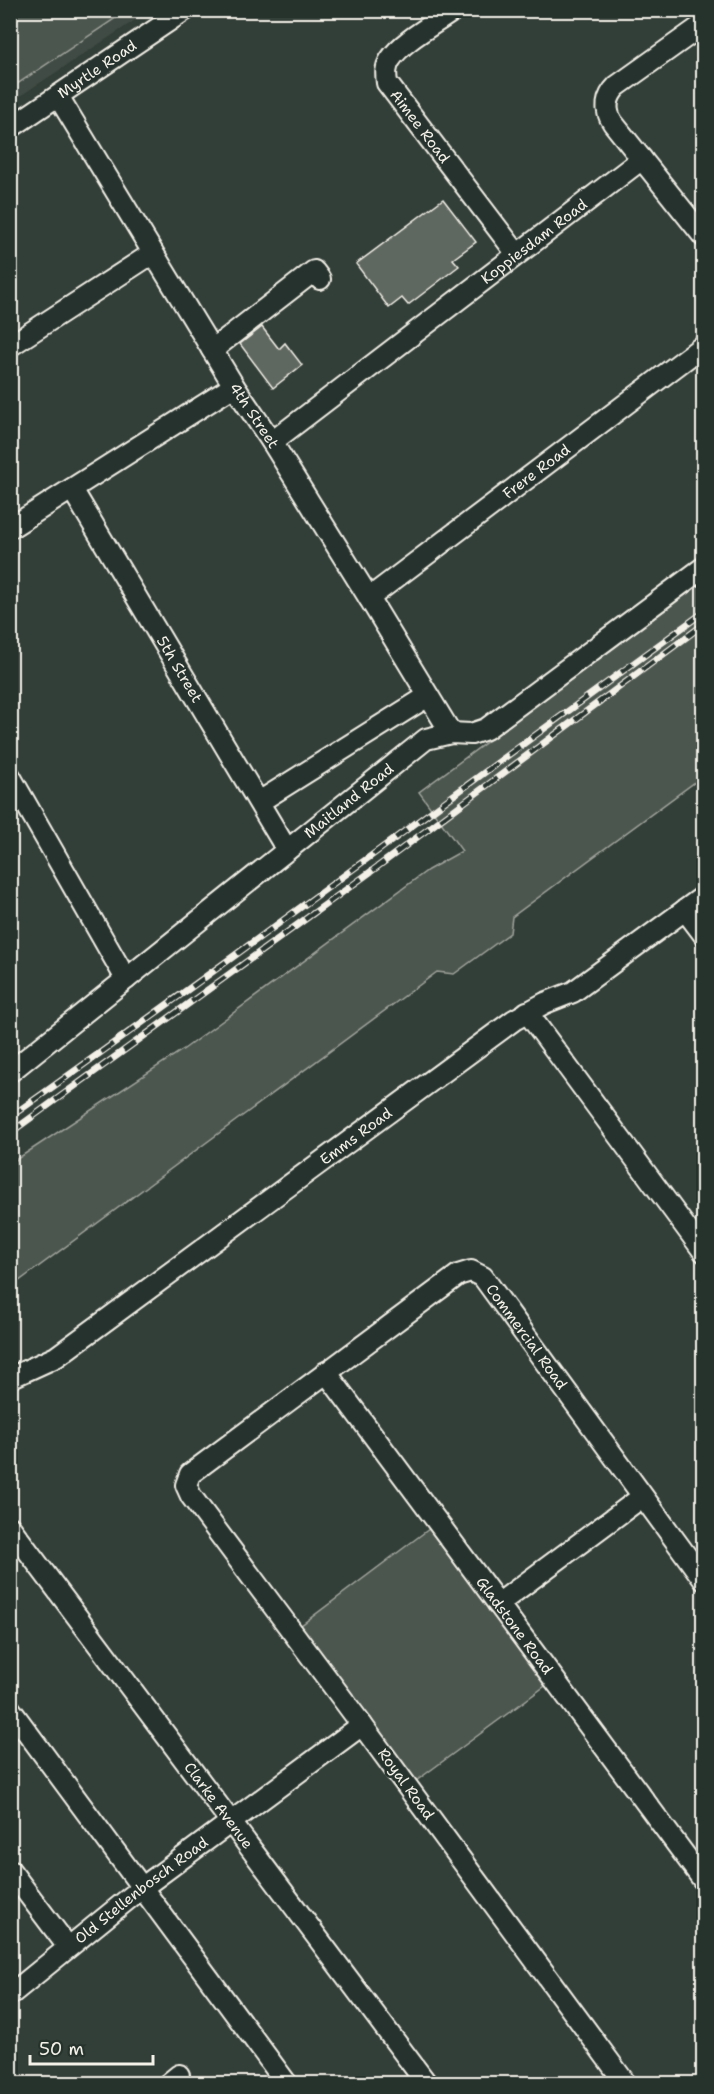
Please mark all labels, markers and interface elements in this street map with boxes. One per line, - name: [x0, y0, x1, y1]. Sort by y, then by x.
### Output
- street label: Myrtle Road: [54, 35, 141, 103]
- street label: Aimee Road: [386, 86, 455, 168]
- street label: Koppiesdam Road: [477, 194, 592, 289]
- street label: 4th Street: [225, 379, 284, 452]
- street label: Frere Road: [499, 439, 575, 503]
- street label: 5th Street: [152, 632, 207, 706]
- street label: Maitland Road: [300, 758, 398, 843]
- street label: Emms Road: [316, 1103, 397, 1170]
- street label: Commercial Road: [481, 1280, 572, 1394]
- street label: Gladstone Road: [471, 1573, 558, 1679]
- street label: Royal Road: [373, 1744, 439, 1824]
- street label: Clarke Avenue: [179, 1758, 258, 1853]
- street label: Old Stellenbosch Road: [71, 1832, 212, 1948]
- scale bar: [30, 2028, 153, 2066]
- text: 50 m: [39, 2037, 84, 2061]

